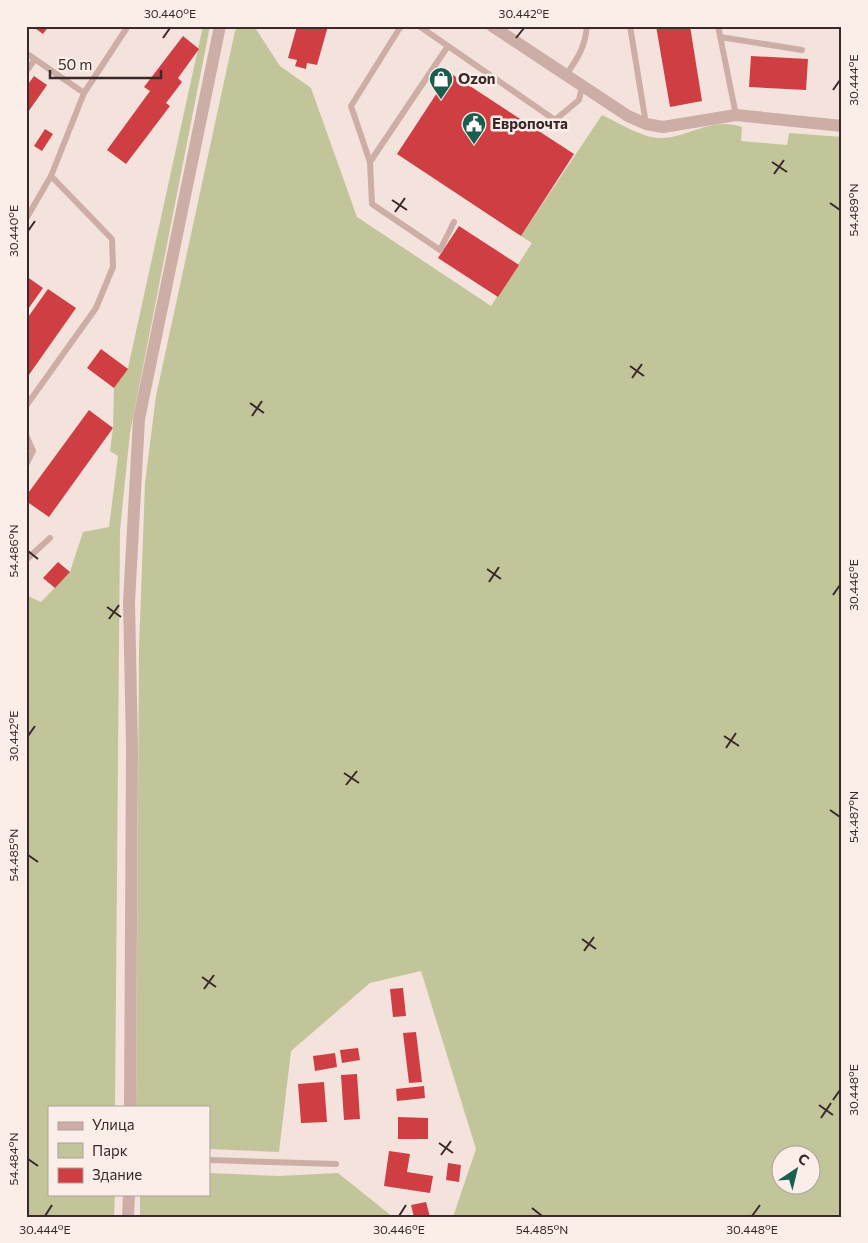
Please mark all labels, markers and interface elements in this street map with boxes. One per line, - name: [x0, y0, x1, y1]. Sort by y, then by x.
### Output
- text: 30.440°E: [144, 6, 196, 20]
- text: 30.442°E: [499, 6, 549, 20]
- scale bar: [50, 48, 161, 80]
- text: 30.444°E: [846, 54, 860, 106]
- text: 50 m: [58, 55, 92, 73]
- shop icon: Ozon: [428, 66, 454, 100]
- place label: Ozon: [458, 69, 496, 87]
- public building icon: Европочта: [461, 111, 487, 145]
- place label: Европочта: [492, 114, 568, 132]
- text: 54.489°N: [846, 183, 860, 237]
- text: 30.440°E: [6, 205, 20, 257]
- text: 54.486°N: [6, 524, 20, 578]
- text: 30.446°E: [846, 559, 860, 611]
- text: 30.442°E: [6, 711, 20, 761]
- text: 54.487°N: [846, 791, 860, 843]
- text: 54.485°N: [6, 829, 20, 881]
- text: 30.448°E: [846, 1064, 860, 1116]
- legend: [48, 1106, 210, 1196]
- text: Улица: [92, 1115, 134, 1133]
- text: 54.484°N: [6, 1132, 20, 1186]
- text: Парк: [92, 1141, 128, 1159]
- north arrow: [770, 1146, 820, 1196]
- text: С: [795, 1149, 813, 1169]
- text: Здание: [92, 1165, 142, 1183]
- text: 30.444°E: [19, 1222, 71, 1236]
- text: 30.446°E: [373, 1222, 425, 1236]
- text: 54.485°N: [516, 1222, 568, 1236]
- text: 30.448°E: [726, 1222, 778, 1236]

